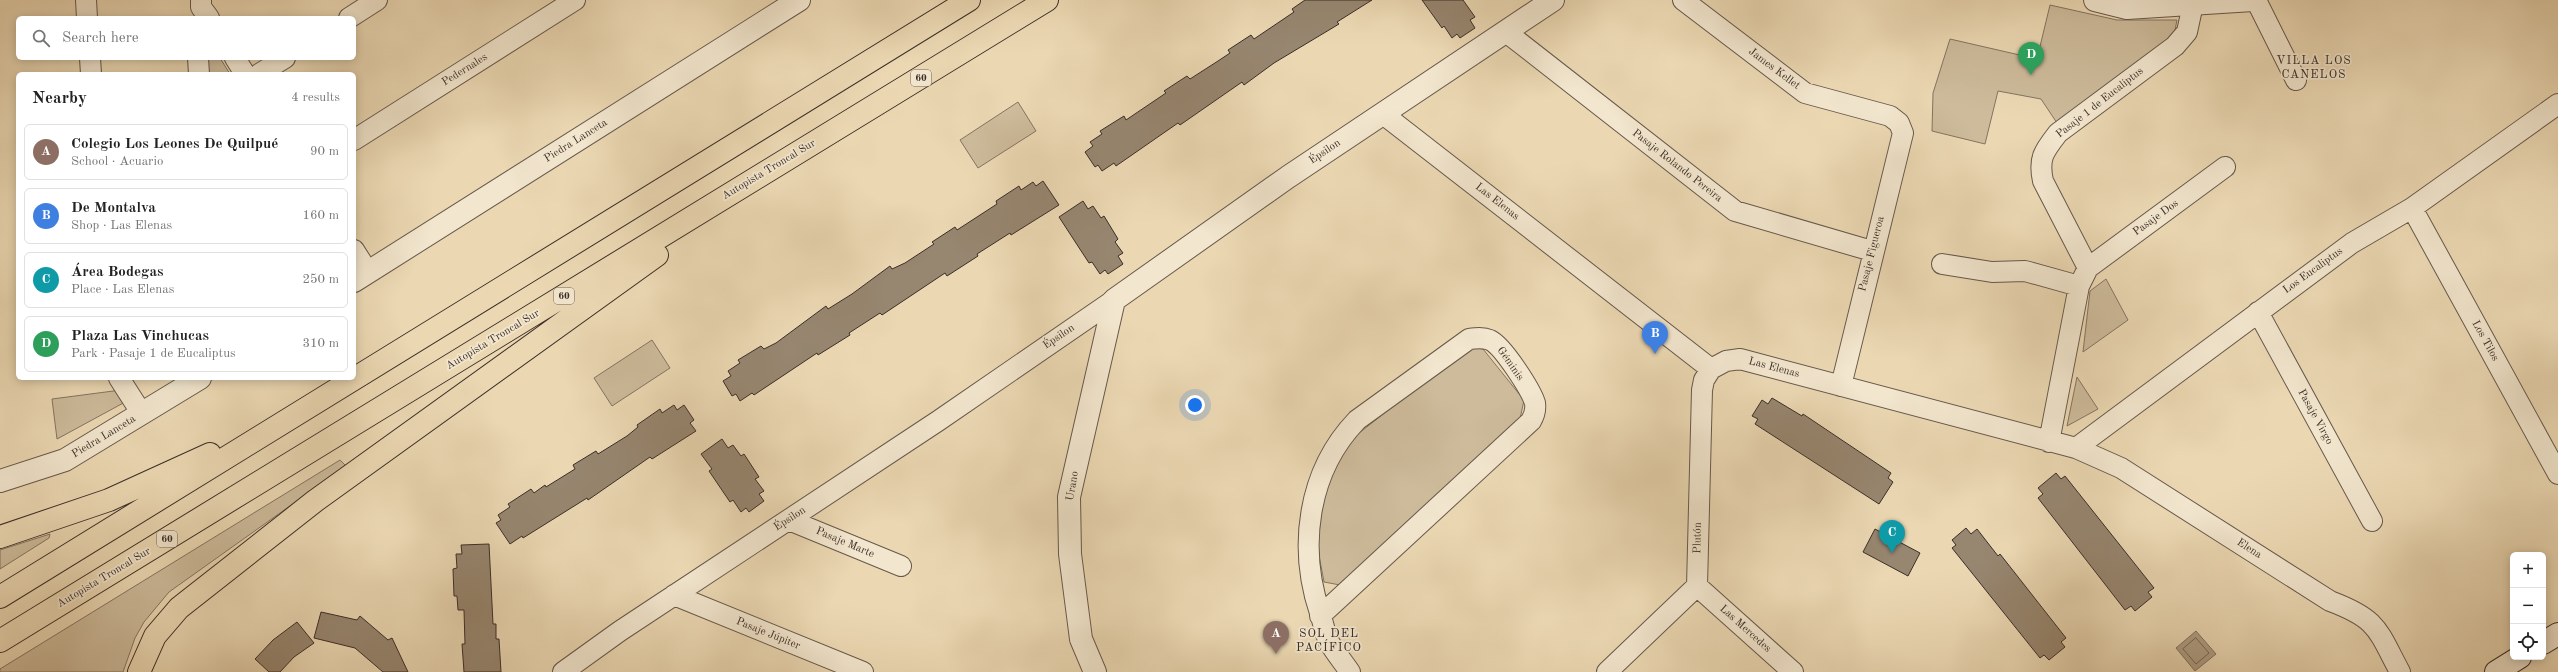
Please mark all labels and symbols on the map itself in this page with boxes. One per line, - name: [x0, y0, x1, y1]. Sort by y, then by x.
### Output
- pin: D: [2018, 42, 2044, 75]
- street label: James Kellet: [1746, 46, 1802, 92]
- street label: Pedernales: [440, 52, 490, 88]
- district label: VILLA LOS CANELOS: [2276, 55, 2352, 81]
- street label: Pasaje 1 de Eucaliptus: [2054, 65, 2146, 140]
- road number: 60: [911, 70, 931, 86]
- street label: Piedra Lanceta: [542, 117, 610, 165]
- street label: Pasaje Rolando Pereira: [1630, 128, 1724, 205]
- street label: Épsilon: [1306, 136, 1343, 166]
- street label: Autopista Troncal Sur: [720, 138, 818, 202]
- street label: Las Elenas: [1473, 182, 1521, 223]
- street label: Pasaje Dos: [2131, 198, 2181, 238]
- street label: Pasaje Figueroa: [1857, 215, 1887, 293]
- street label: Los Eucaliptus: [2281, 246, 2345, 296]
- road number: 60: [554, 288, 574, 304]
- street label: Autopista Troncal Sur: [444, 308, 542, 372]
- street label: Los Tilos: [2469, 319, 2501, 363]
- street label: Épsilon: [1040, 321, 1077, 351]
- pin: B: [1642, 321, 1668, 354]
- street label: Géminis: [1494, 345, 1526, 383]
- street label: Las Elenas: [1747, 356, 1801, 380]
- street label: Pasaje Virgo: [2295, 388, 2335, 446]
- your location: [1185, 395, 1205, 415]
- street label: Piedra Lanceta: [70, 413, 138, 460]
- street label: Urano: [1065, 470, 1081, 502]
- street label: Épsilon: [771, 503, 808, 533]
- pin: C: [1879, 520, 1905, 553]
- street label: Plutón: [1692, 522, 1704, 554]
- street label: Pasaje Marte: [814, 526, 876, 560]
- road number: 60: [157, 531, 177, 547]
- street label: Elena: [2235, 537, 2264, 561]
- street label: Autopista Troncal Sur: [55, 546, 153, 610]
- street label: Las Mercedes: [1717, 603, 1773, 655]
- street label: Pasaje Júpiter: [734, 616, 802, 652]
- pin: A: [1263, 621, 1289, 654]
- district label: SOL DEL PACÍFICO: [1296, 628, 1362, 654]

